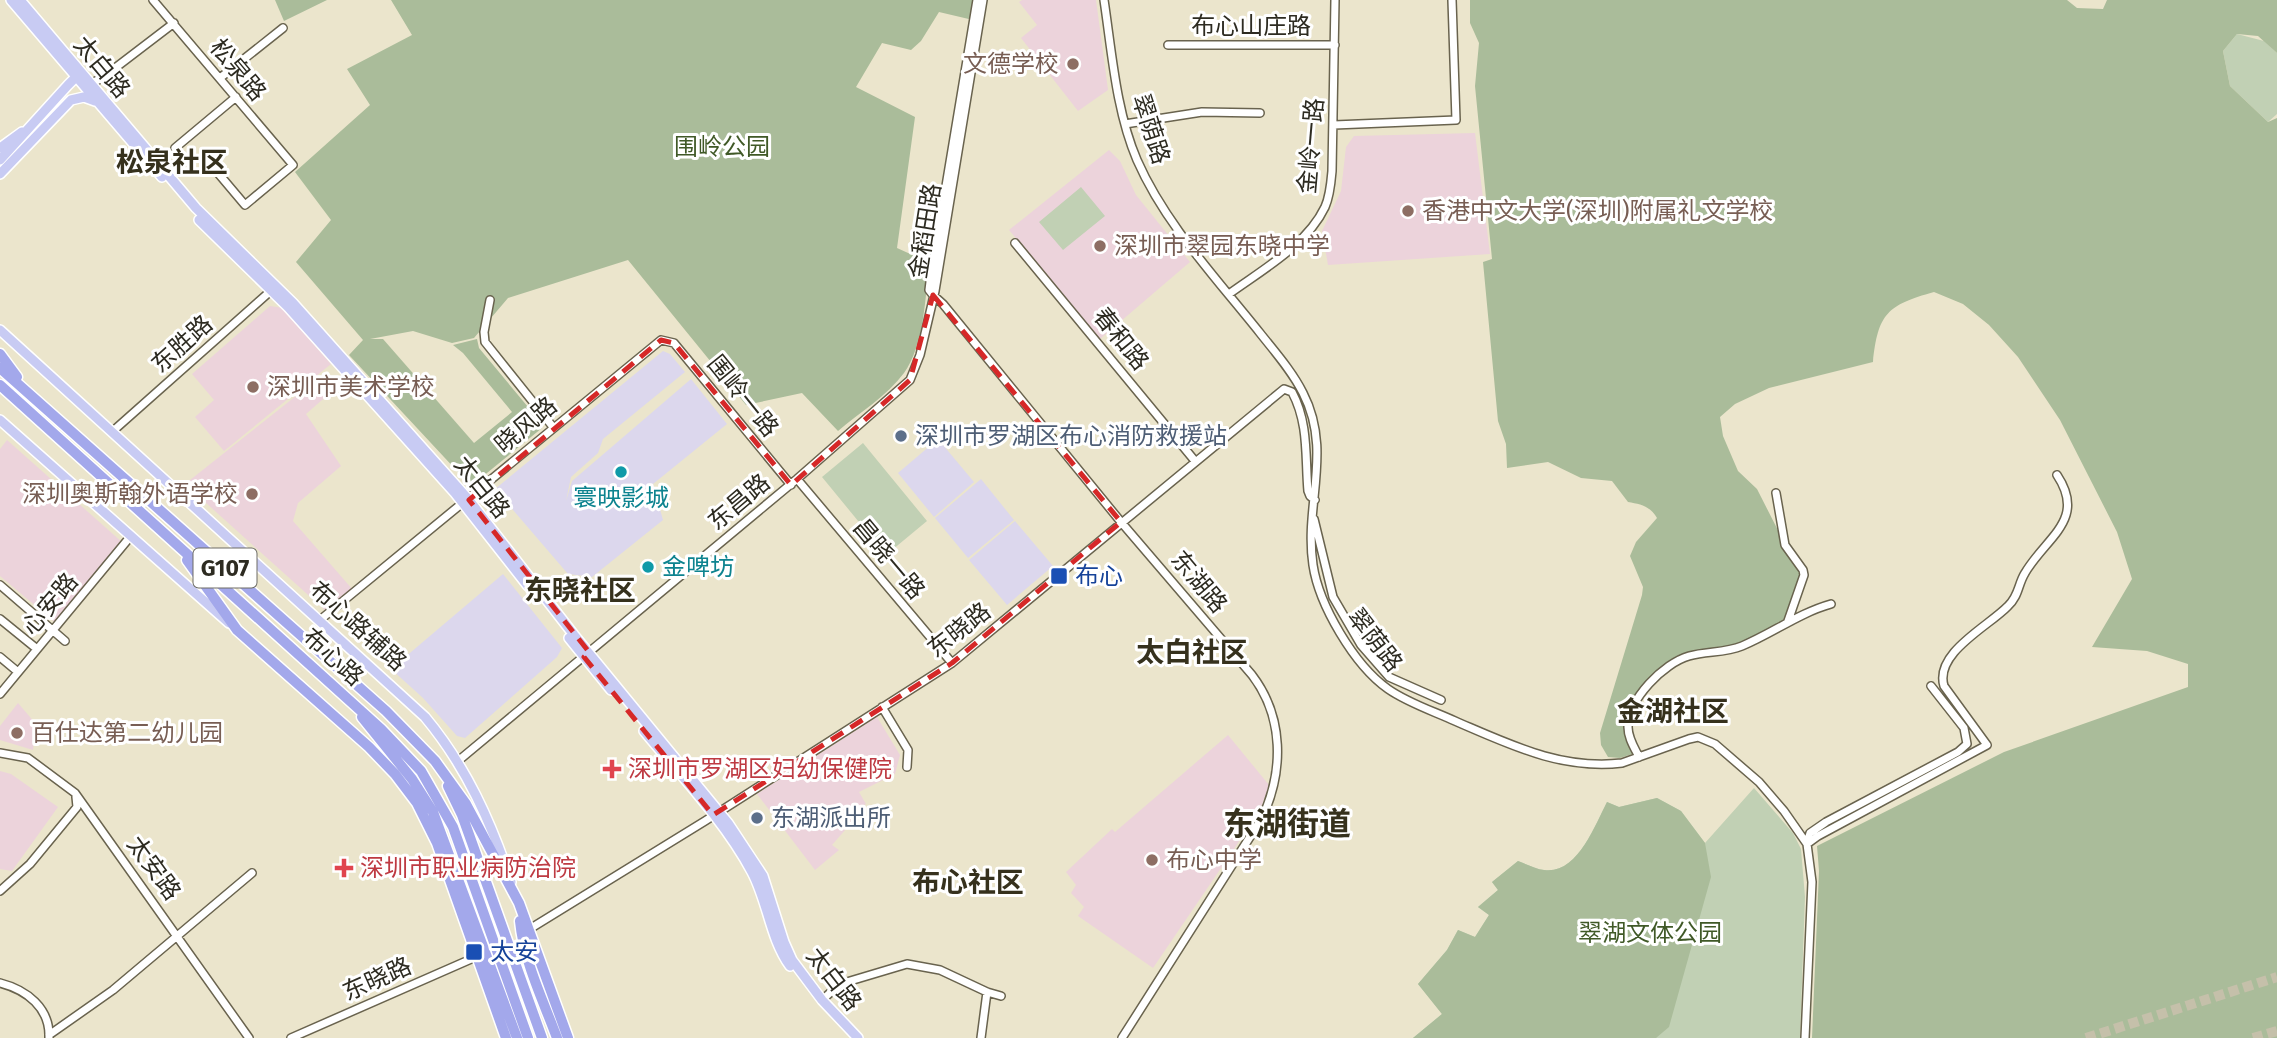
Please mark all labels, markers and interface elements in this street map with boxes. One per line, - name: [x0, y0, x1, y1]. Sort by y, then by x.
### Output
- street label: 布心山庄路: [1191, 12, 1311, 40]
- street label: 太白路: [68, 30, 136, 104]
- street label: 松泉路: [204, 33, 272, 107]
- place label: 文德学校: [963, 50, 1059, 78]
- marker: 文德学校: [1065, 56, 1081, 72]
- street label: 翠荫路: [1127, 90, 1175, 168]
- street label: 金岭一路: [1293, 97, 1329, 195]
- park label: 围岭公园: [674, 133, 770, 161]
- district label: 松泉社区: [116, 146, 228, 179]
- street label: 金稻田路: [904, 181, 946, 281]
- place label: 香港中文大学(深圳)附属礼文学校: [1422, 197, 1774, 225]
- marker: 香港中文大学(深圳)附属礼文学校: [1400, 203, 1416, 219]
- place label: 深圳市翠园东晓中学: [1114, 232, 1330, 260]
- marker: 深圳市翠园东晓中学: [1092, 238, 1108, 254]
- street label: 春和路: [1087, 302, 1155, 376]
- street label: 东胜路: [146, 310, 218, 378]
- street label: 围岭一路: [702, 350, 784, 442]
- place label: 深圳市美术学校: [267, 373, 435, 401]
- marker: 深圳市美术学校: [245, 379, 261, 395]
- street label: 晓风路: [489, 391, 563, 459]
- place label: 深圳市罗湖区布心消防救援站: [915, 422, 1227, 450]
- marker: 深圳市罗湖区布心消防救援站: [893, 428, 909, 444]
- street label: 太白路: [448, 450, 516, 524]
- marker: 寰映影城: [613, 464, 629, 480]
- street label: 东昌路: [702, 468, 776, 536]
- place label: 深圳奥斯翰外语学校: [22, 480, 238, 508]
- place label: 寰映影城: [573, 484, 669, 512]
- marker: 深圳奥斯翰外语学校: [244, 486, 260, 502]
- street label: 昌晓一路: [847, 513, 931, 605]
- street label: 东湖路: [1165, 545, 1233, 619]
- road number: G107: [194, 548, 256, 588]
- place label: 金啤坊: [662, 553, 734, 581]
- marker: 金啤坊: [640, 559, 656, 575]
- place label: 布心: [1075, 562, 1123, 590]
- marker: 布心: [1049, 566, 1069, 586]
- street label: 心安路: [16, 567, 84, 641]
- district label: 东晓社区: [524, 574, 636, 607]
- street label: 布心路辅路: [304, 575, 412, 677]
- street label: 东晓路: [922, 597, 996, 663]
- street label: 翠荫路: [1342, 603, 1408, 677]
- street label: 布心路: [297, 622, 369, 692]
- district label: 太白社区: [1136, 636, 1248, 669]
- district label: 金湖社区: [1617, 695, 1729, 728]
- place label: 百仕达第二幼儿园: [31, 719, 223, 747]
- marker: 百仕达第二幼儿园: [9, 725, 25, 741]
- place label: 深圳市罗湖区妇幼保健院: [628, 755, 892, 783]
- marker: 深圳市罗湖区妇幼保健院: [602, 759, 622, 779]
- place label: 东湖派出所: [771, 804, 891, 832]
- district label: 东湖街道: [1223, 805, 1351, 843]
- marker: 东湖派出所: [749, 810, 765, 826]
- street label: 太安路: [122, 831, 186, 905]
- place label: 布心中学: [1166, 846, 1262, 874]
- marker: 布心中学: [1144, 852, 1160, 868]
- place label: 深圳市职业病防治院: [360, 854, 576, 882]
- marker: 深圳市职业病防治院: [334, 858, 354, 878]
- district label: 布心社区: [912, 866, 1024, 899]
- park label: 翠湖文体公园: [1578, 919, 1722, 947]
- place label: 太安: [490, 938, 538, 966]
- marker: 太安: [464, 942, 484, 962]
- street label: 太白路: [801, 942, 867, 1016]
- street label: 东晓路: [338, 952, 416, 1006]

